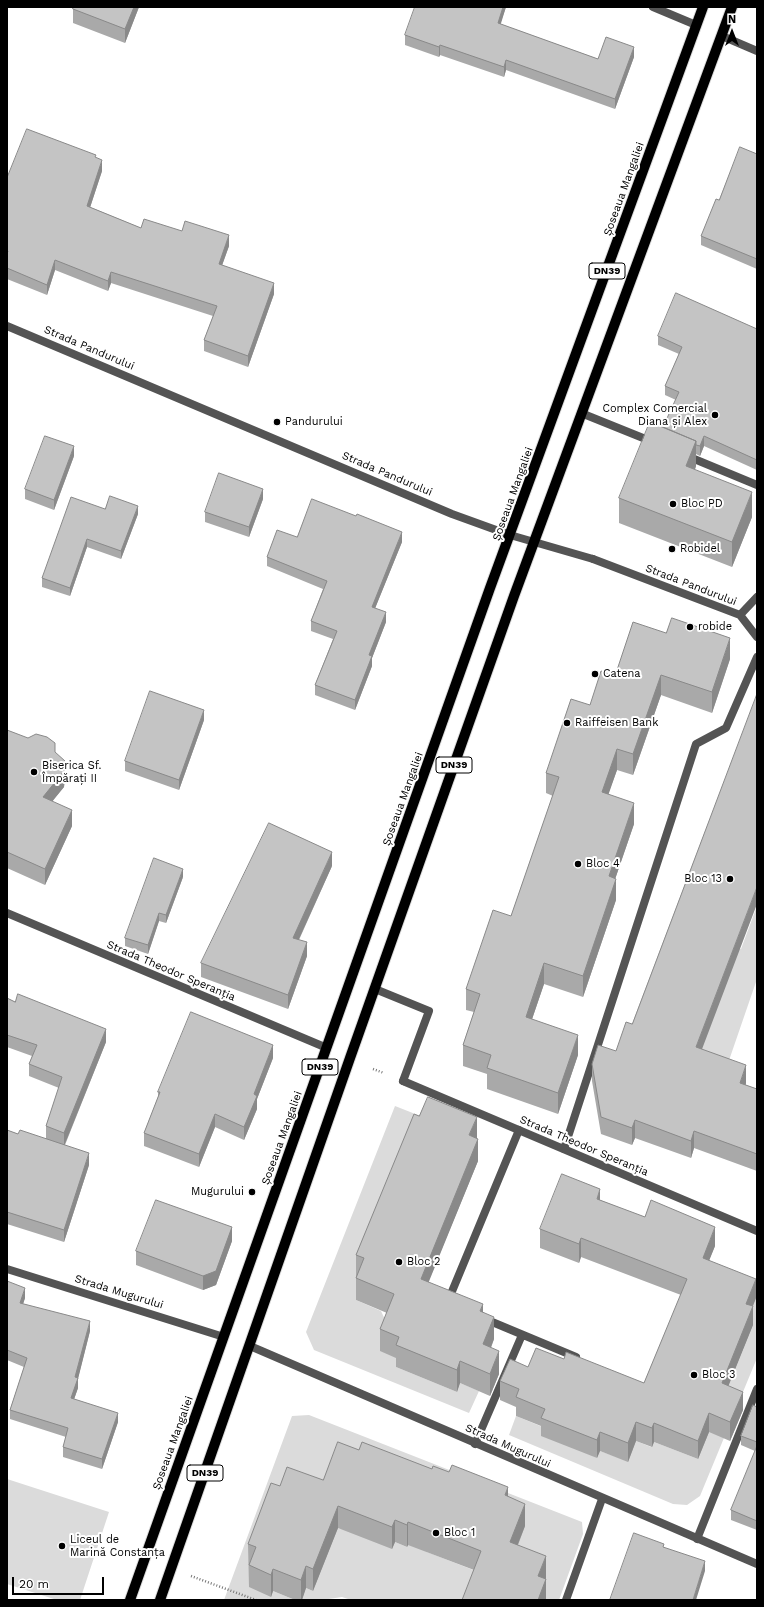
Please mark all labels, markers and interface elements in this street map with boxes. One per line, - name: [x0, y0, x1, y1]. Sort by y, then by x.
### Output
- north arrow: [712, 12, 752, 52]
- text: N: [728, 13, 736, 26]
- street label: Șoseaua Mangaliei: [601, 140, 647, 238]
- road number: DN39: [589, 263, 625, 279]
- street label: Strada Pandurului: [42, 323, 136, 373]
- place label: Complex Comercial Diana și Alex: [602, 402, 707, 428]
- marker: Complex Comercial Diana și Alex: [710, 410, 720, 420]
- place label: Pandurului: [285, 415, 343, 429]
- marker: Pandurului: [272, 417, 282, 427]
- street label: Șoseaua Mangaliei: [490, 445, 536, 543]
- street label: Strada Pandurului: [340, 449, 434, 499]
- place label: Bloc PD: [681, 497, 723, 511]
- marker: Bloc PD: [668, 499, 678, 509]
- place label: Robidel: [680, 542, 720, 556]
- marker: Robidel: [667, 544, 677, 554]
- street label: Strada Pandurului: [643, 561, 739, 609]
- place label: robide: [698, 620, 732, 634]
- marker: robide: [685, 622, 695, 632]
- place label: Catena: [603, 667, 641, 681]
- marker: Catena: [590, 669, 600, 679]
- place label: Raiffeisen Bank: [575, 716, 658, 730]
- marker: Raiffeisen Bank: [562, 718, 572, 728]
- street label: Șoseaua Mangaliei: [380, 750, 426, 848]
- road number: DN39: [436, 757, 472, 773]
- place label: Biserica Sf. Împărați II: [42, 759, 101, 785]
- marker: Biserica Sf. Împărați II: [29, 767, 39, 777]
- place label: Bloc 4: [586, 857, 620, 871]
- marker: Bloc 4: [573, 859, 583, 869]
- place label: Bloc 13: [684, 872, 722, 886]
- marker: Bloc 13: [725, 874, 735, 884]
- street label: Strada Theodor Speranția: [105, 938, 237, 1004]
- road number: DN39: [302, 1059, 338, 1075]
- street label: Șoseaua Mangaliei: [259, 1089, 305, 1187]
- street label: Strada Theodor Speranția: [518, 1113, 650, 1179]
- place label: Mugurului: [191, 1185, 244, 1199]
- marker: Mugurului: [247, 1187, 257, 1197]
- place label: Bloc 2: [407, 1255, 440, 1269]
- marker: Bloc 2: [394, 1257, 404, 1267]
- street label: Strada Mugurului: [73, 1272, 165, 1312]
- place label: Bloc 3: [702, 1368, 735, 1382]
- marker: Bloc 3: [689, 1370, 699, 1380]
- street label: Șoseaua Mangaliei: [150, 1394, 196, 1492]
- street label: Strada Mugurului: [463, 1421, 553, 1471]
- road number: DN39: [187, 1465, 223, 1481]
- place label: Bloc 1: [444, 1526, 475, 1540]
- marker: Bloc 1: [431, 1528, 441, 1538]
- place label: Liceul de Marină Constanța: [70, 1533, 165, 1559]
- marker: Liceul de Marină Constanța: [57, 1541, 67, 1551]
- scale bar: [14, 1569, 106, 1595]
- text: 20 m: [19, 1577, 49, 1591]

